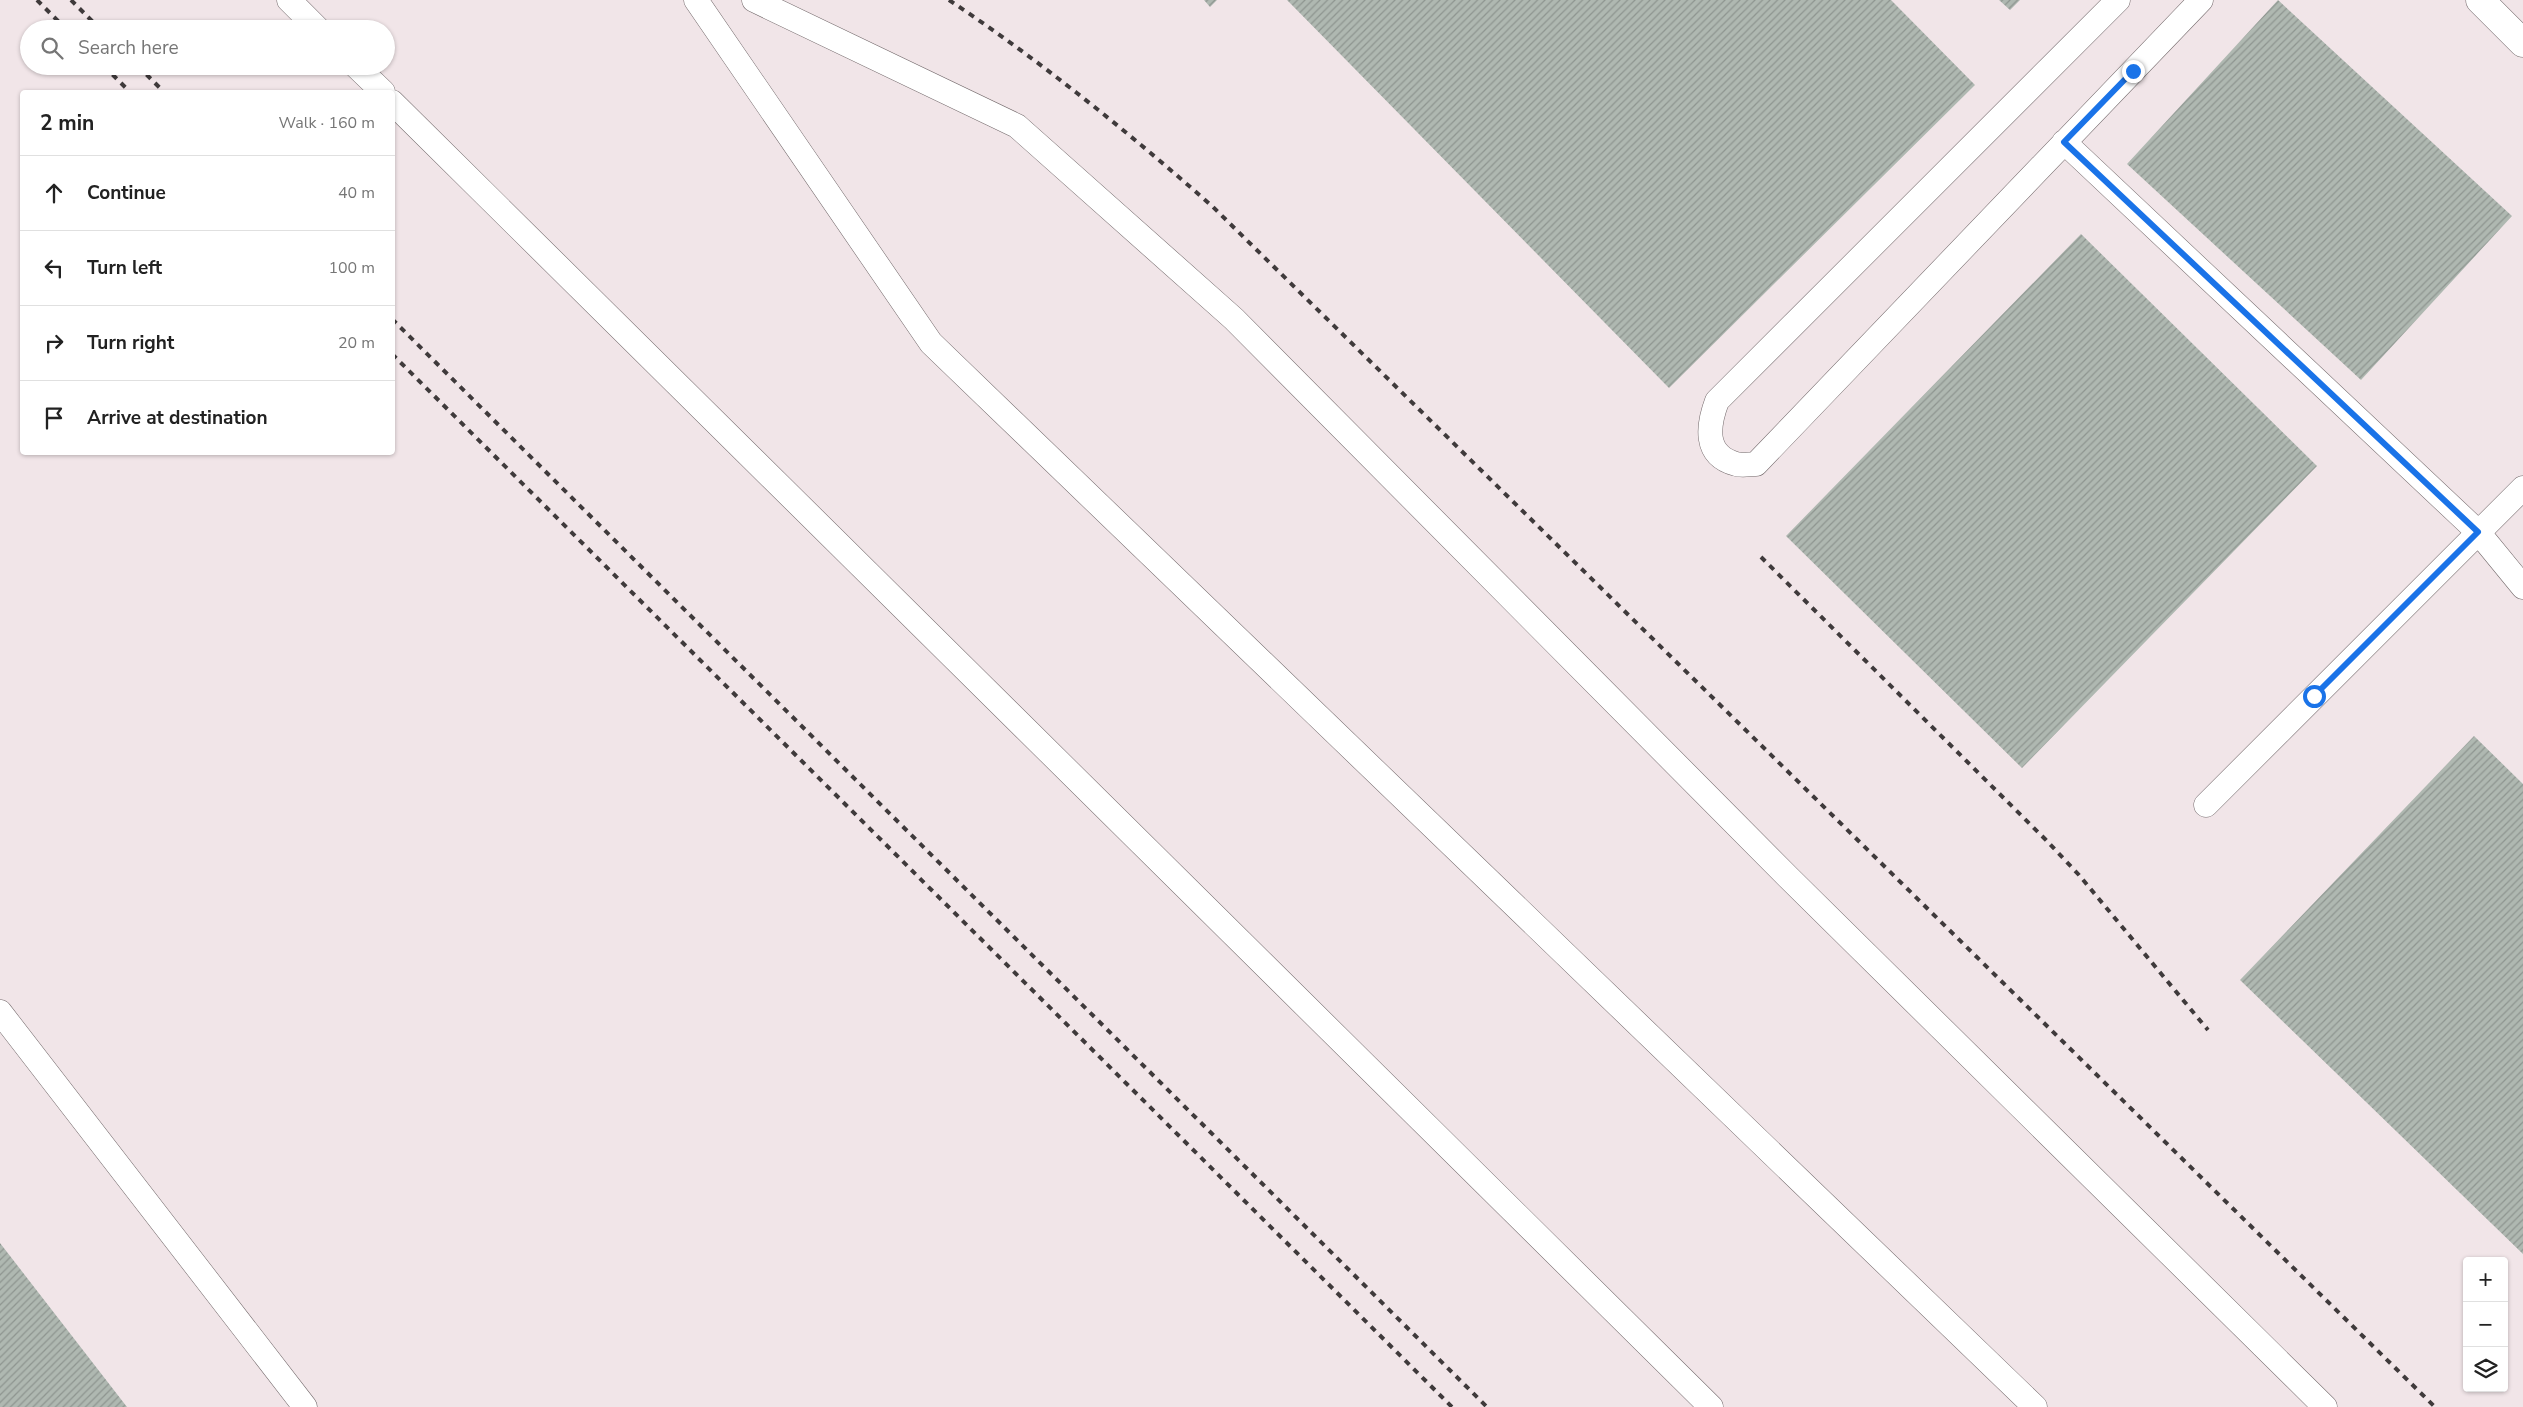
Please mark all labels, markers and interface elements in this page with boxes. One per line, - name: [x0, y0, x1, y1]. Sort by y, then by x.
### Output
- search box: [20, 20, 395, 75]
- icon: search: [38, 34, 66, 62]
- text: Search here: [78, 35, 179, 61]
- route end: [2122, 60, 2145, 83]
- text: 2 min: [40, 109, 94, 137]
- text: Walk · 160 m: [279, 112, 375, 134]
- icon: ahead: [40, 179, 68, 207]
- text: Continue: [87, 180, 166, 206]
- text: 40 m: [338, 182, 375, 204]
- icon: left: [40, 254, 68, 282]
- text: Turn left: [87, 255, 162, 281]
- text: 100 m: [328, 257, 375, 279]
- icon: right: [40, 329, 68, 357]
- text: Turn right: [87, 330, 174, 356]
- text: 20 m: [338, 332, 375, 354]
- icon: arrive: [40, 404, 68, 432]
- text: Arrive at destination: [87, 405, 268, 431]
- route start: [2303, 685, 2326, 708]
- map controls: [2463, 1257, 2508, 1392]
- button: +: [2463, 1257, 2508, 1302]
- button: −: [2463, 1302, 2508, 1347]
- button: layers: [2463, 1347, 2508, 1392]

